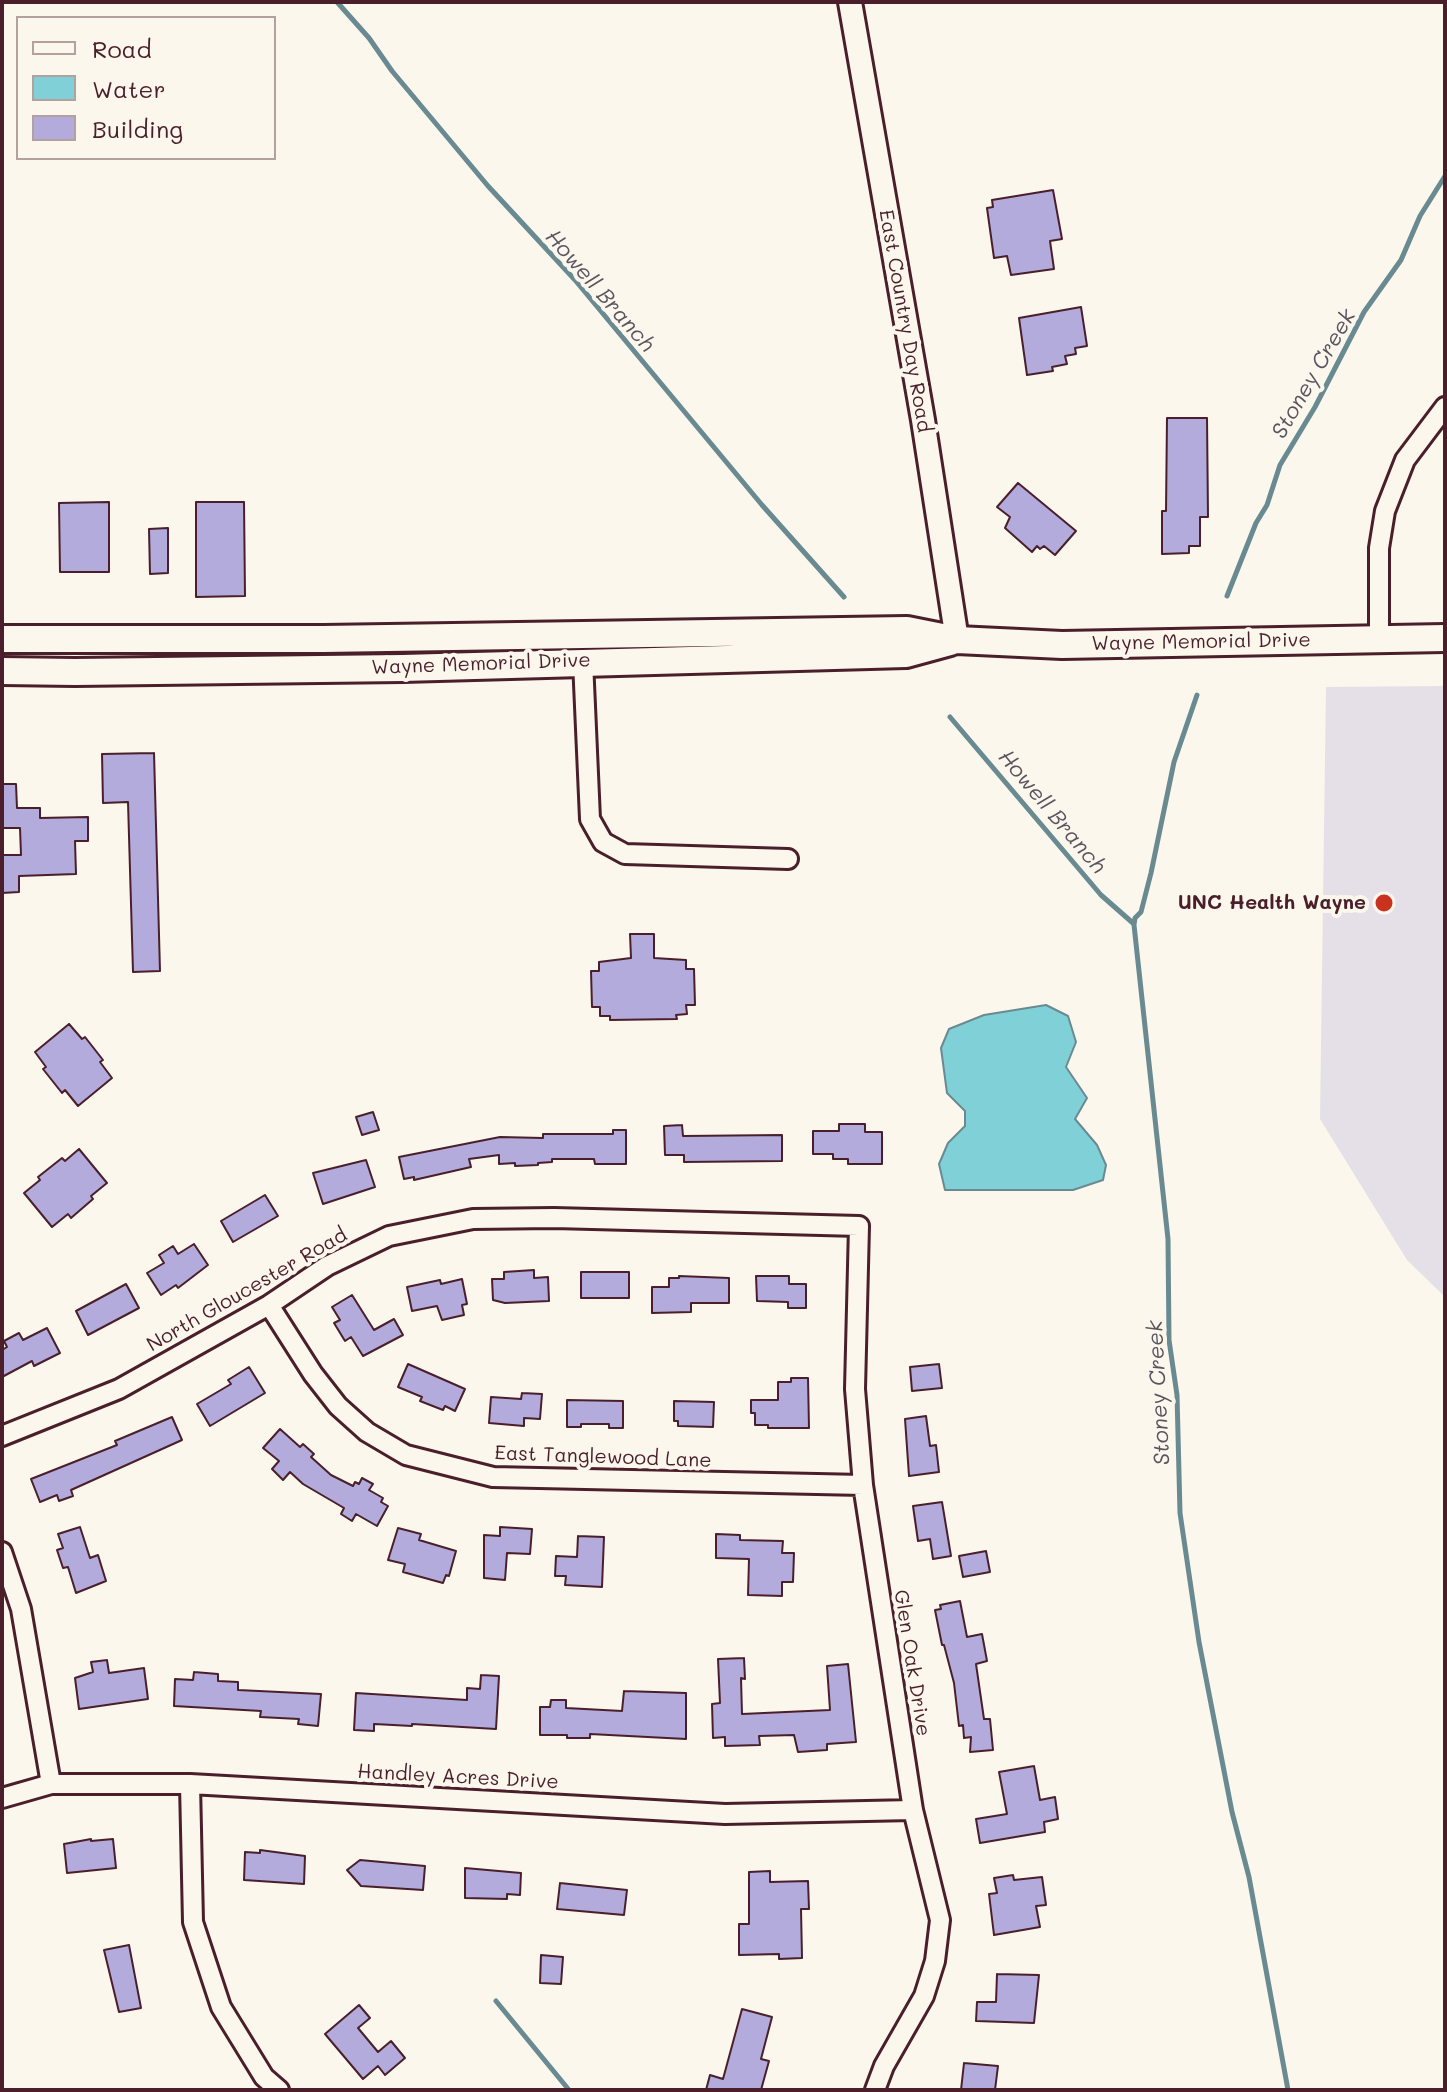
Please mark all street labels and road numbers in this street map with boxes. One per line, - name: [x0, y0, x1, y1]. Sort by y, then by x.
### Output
- street label: East Country Day Road: [874, 208, 936, 434]
- street label: Wayne Memorial Drive: [1091, 628, 1311, 656]
- street label: Wayne Memorial Drive: [371, 648, 591, 680]
- street label: North Gloucester Road: [143, 1223, 351, 1357]
- street label: East Tanglewood Lane: [494, 1441, 712, 1473]
- street label: Glen Oak Drive: [889, 1588, 935, 1738]
- street label: Handley Acres Drive: [357, 1760, 559, 1794]

